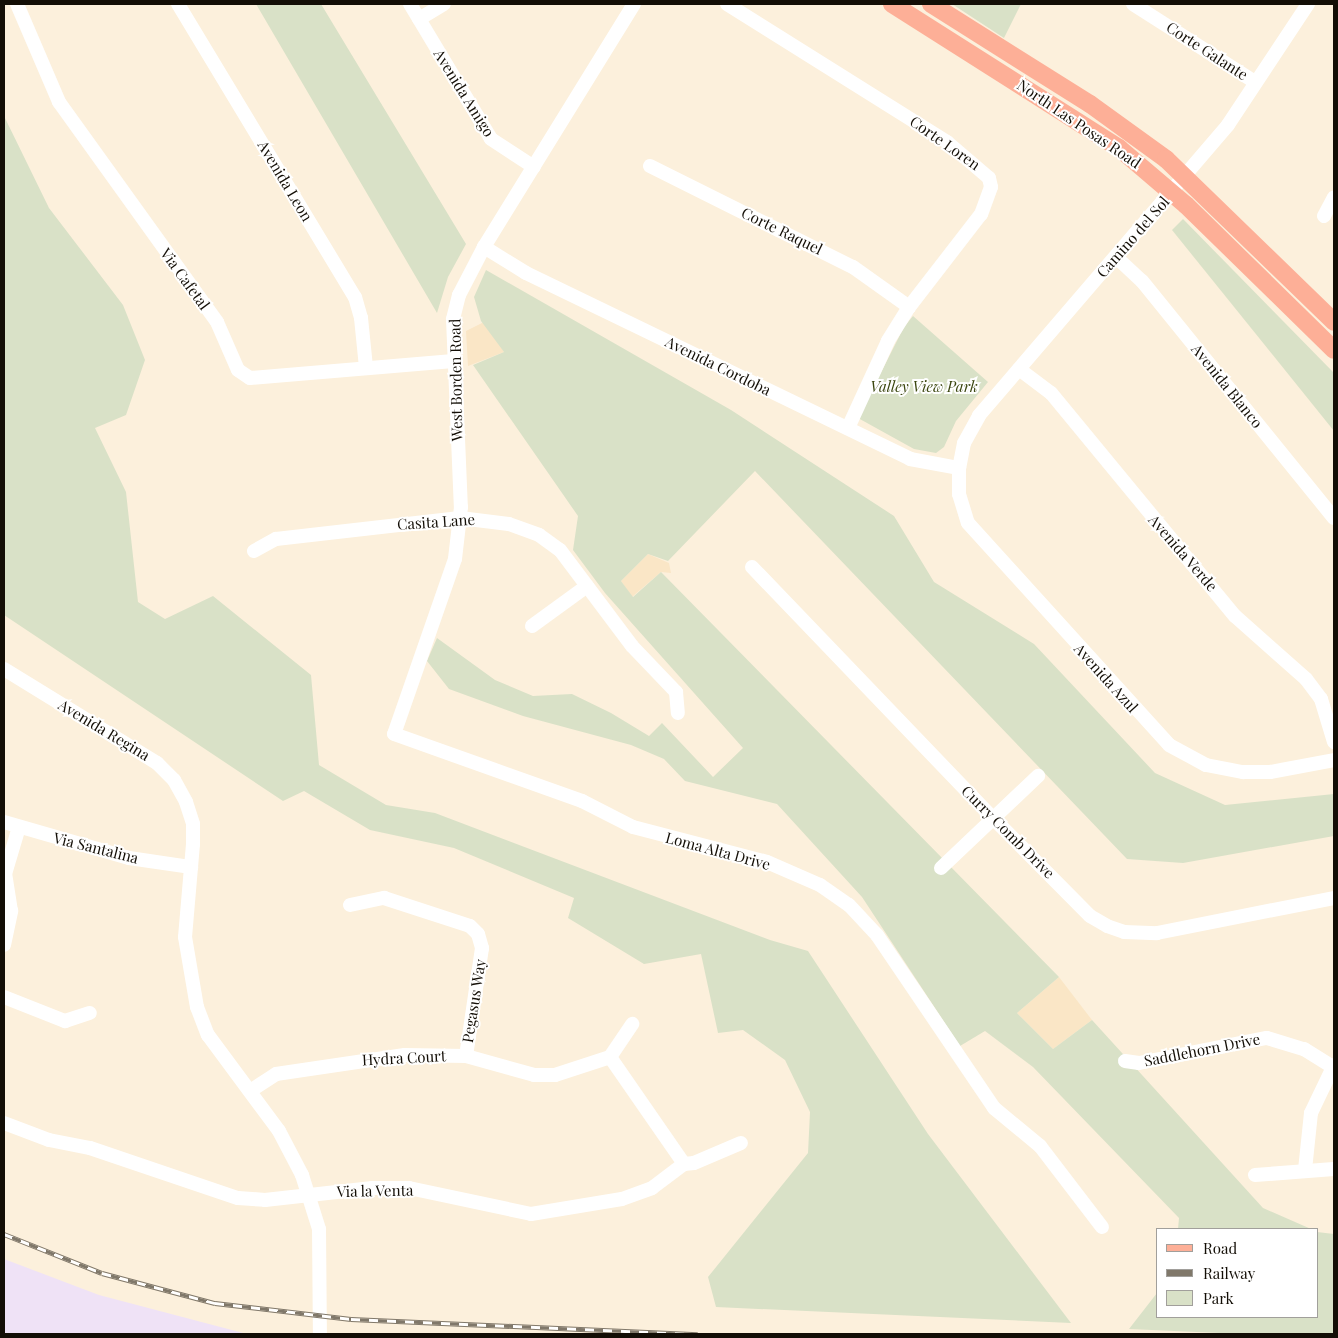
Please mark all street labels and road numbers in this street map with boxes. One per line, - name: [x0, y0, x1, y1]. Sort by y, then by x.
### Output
- street label: Corte Galante: [1163, 18, 1251, 84]
- street label: Avenida Amigo: [430, 46, 498, 140]
- street label: North Las Posas Road: [1014, 76, 1144, 172]
- street label: Corte Loren: [906, 112, 984, 174]
- street label: Avenida Leon: [254, 137, 316, 225]
- street label: Camino del Sol: [1093, 193, 1173, 281]
- street label: Corte Raquel: [738, 204, 826, 258]
- street label: Via Cafetal: [157, 245, 213, 313]
- street label: West Borden Road: [446, 318, 466, 442]
- street label: Avenida Cordoba: [662, 333, 774, 399]
- street label: Avenida Blanco: [1188, 340, 1266, 432]
- street label: Casita Lane: [396, 510, 476, 534]
- street label: Avenida Verde: [1145, 511, 1221, 595]
- street label: Avenida Azul: [1070, 640, 1142, 716]
- street label: Avenida Regina: [55, 696, 153, 764]
- street label: Curry Comb Drive: [958, 782, 1058, 882]
- street label: Loma Alta Drive: [663, 828, 773, 874]
- street label: Via Santalina: [52, 829, 140, 867]
- street label: Pegasus Way: [458, 958, 490, 1044]
- street label: Saddlehorn Drive: [1142, 1030, 1262, 1070]
- street label: Hydra Court: [361, 1047, 447, 1069]
- street label: Via la Venta: [336, 1181, 414, 1201]

